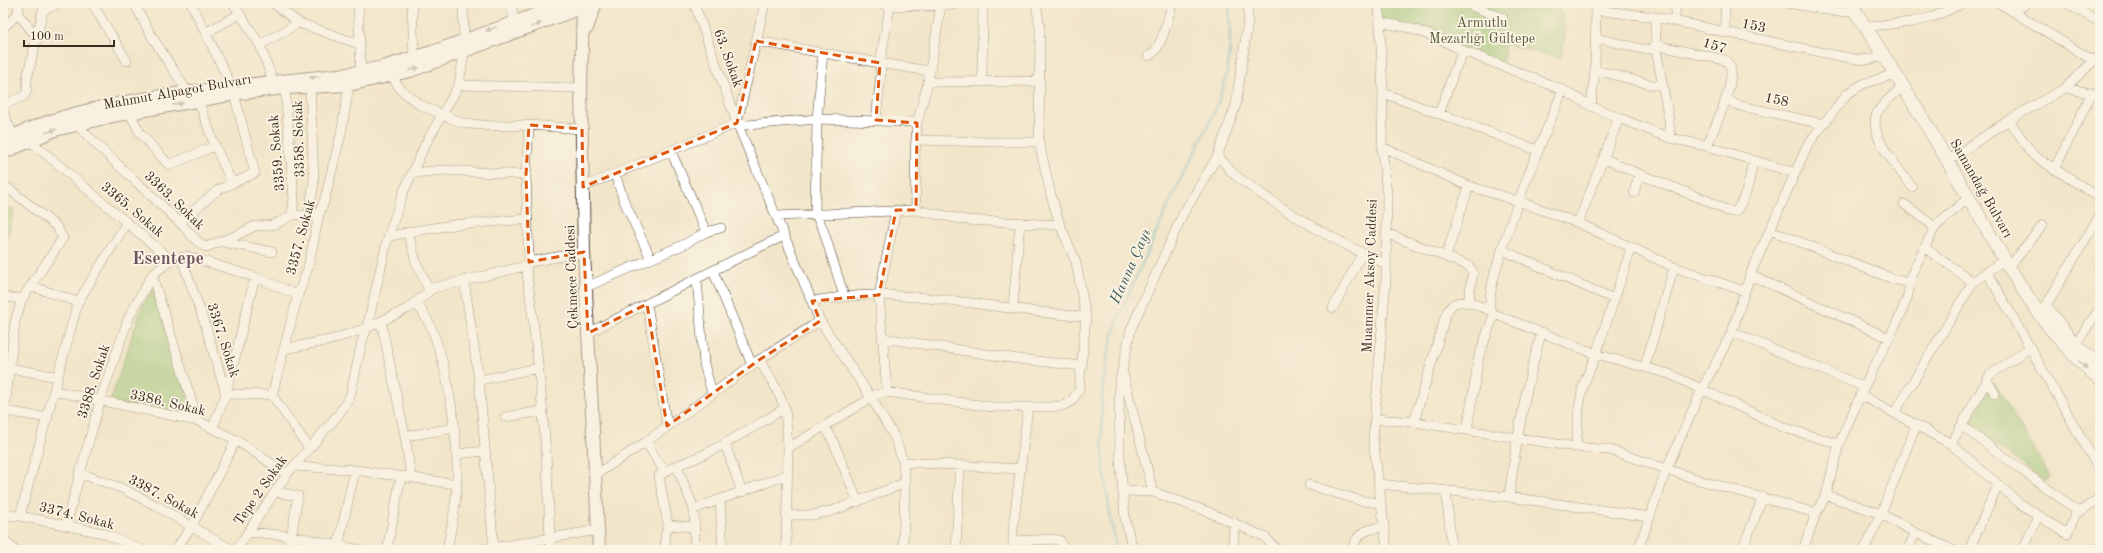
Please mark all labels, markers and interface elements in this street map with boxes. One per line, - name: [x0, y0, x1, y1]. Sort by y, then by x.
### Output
- park label: Armutlu Mezarlığı Gültepe: [1429, 16, 1535, 46]
- street label: 153: [1740, 17, 1767, 35]
- one-way arrow: [531, 21, 543, 27]
- scale bar: [24, 22, 114, 48]
- one-way arrow: [485, 27, 497, 33]
- street label: 63. Sokak: [711, 27, 745, 89]
- text: 100 m: [30, 31, 64, 43]
- street label: 157: [1701, 36, 1728, 56]
- one-way arrow: [408, 66, 420, 72]
- street label: Mahmut Alpagot Bulvarı: [102, 72, 252, 112]
- one-way arrow: [309, 73, 321, 80]
- street label: 158: [1763, 90, 1790, 110]
- one-way arrow: [172, 100, 184, 106]
- street label: 3358. Sokak: [291, 100, 307, 178]
- street label: 3359. Sokak: [267, 114, 287, 192]
- one-way arrow: [46, 128, 58, 134]
- street label: Samandağ Bulvarı: [1947, 137, 2015, 240]
- street label: 3363. Sokak: [142, 169, 207, 233]
- street label: 3365. Sokak: [98, 180, 167, 240]
- street label: 3357. Sokak: [284, 198, 318, 276]
- street label: Muammer Aksoy Caddesi: [1360, 199, 1380, 353]
- street label: Çekmece Caddesi: [563, 224, 581, 329]
- water label: Hanna Çayı: [1108, 227, 1155, 307]
- district label: Esentepe: [132, 250, 204, 268]
- street label: 3367. Sokak: [204, 301, 242, 379]
- street label: 3388. Sokak: [75, 342, 113, 420]
- one-way arrow: [2077, 360, 2088, 369]
- street label: 3386. Sokak: [128, 387, 207, 419]
- street label: Tepe 2 Sokak: [231, 453, 290, 528]
- street label: 3387. Sokak: [126, 473, 201, 521]
- street label: 3374. Sokak: [38, 500, 116, 532]

